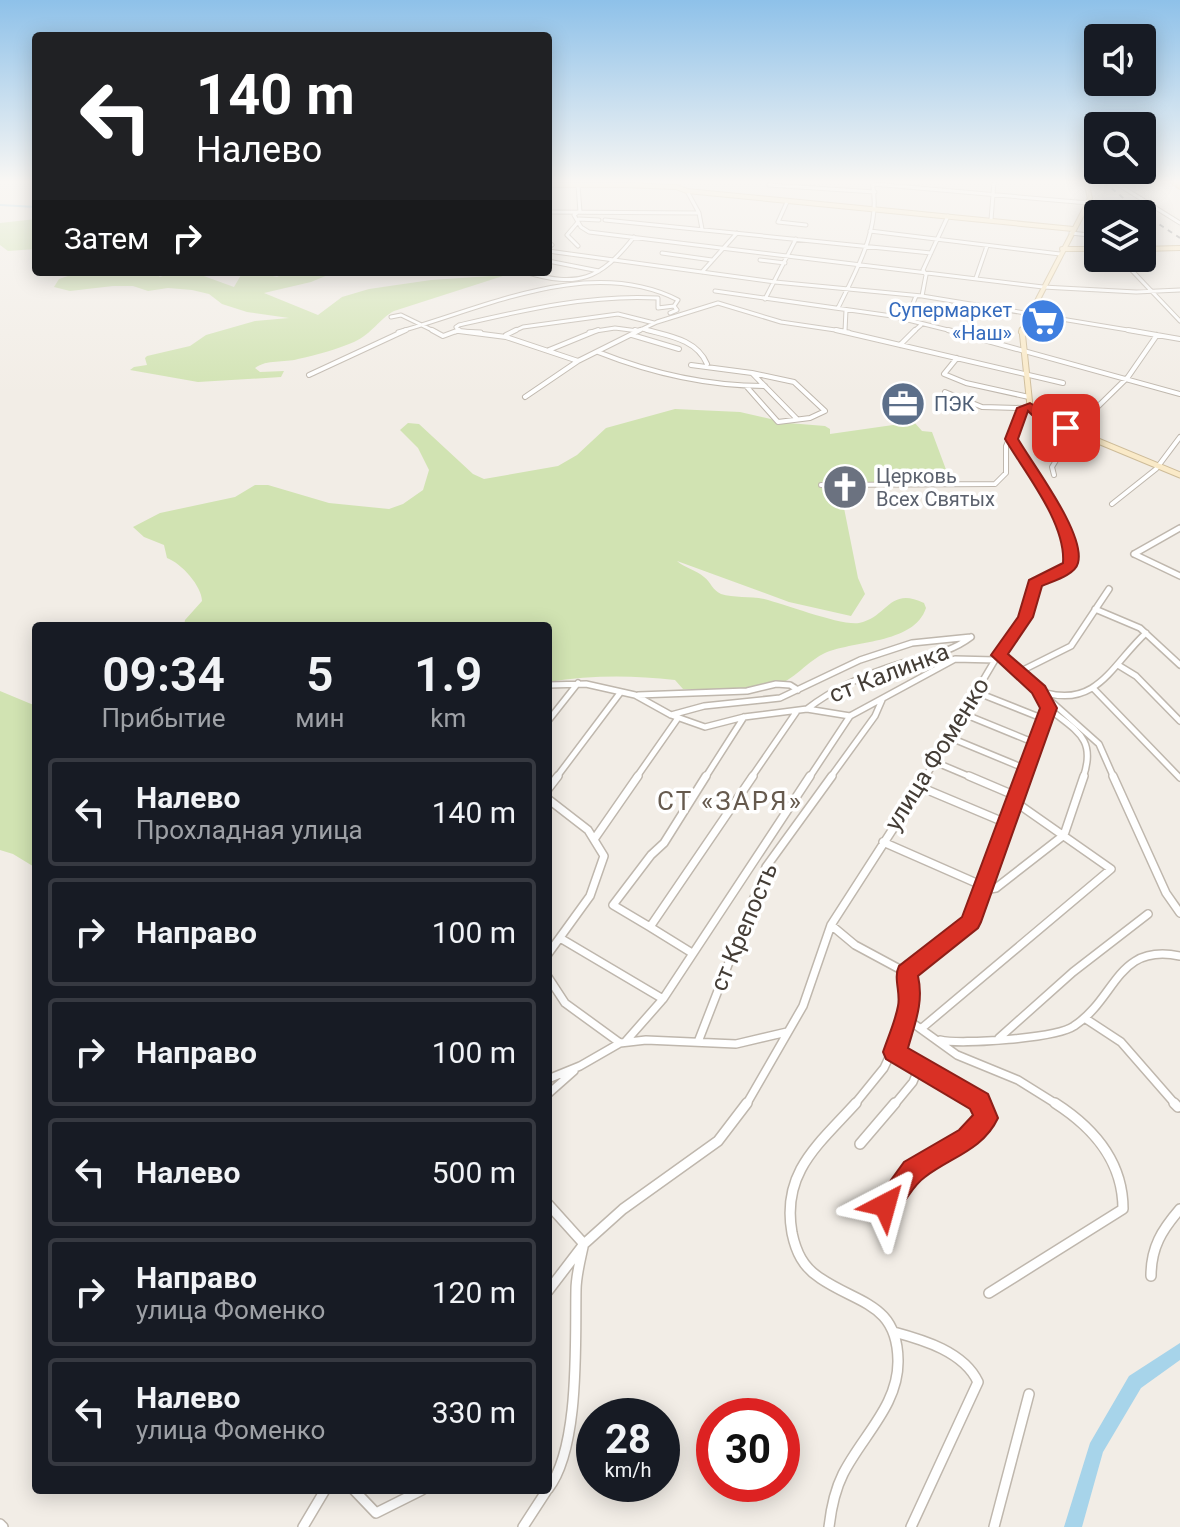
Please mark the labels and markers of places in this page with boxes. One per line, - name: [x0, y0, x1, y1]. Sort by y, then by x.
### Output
- supermarket icon: Супермаркет «Наш»: [1019, 297, 1067, 345]
- place label: Супермаркет «Наш»: [888, 298, 1012, 345]
- office icon: ПЭК: [879, 380, 927, 428]
- place label: ПЭК: [934, 392, 975, 416]
- pin: [1032, 394, 1100, 462]
- church icon: Церковь Всех Святых: [821, 463, 869, 511]
- place label: Церковь Всех Святых: [876, 464, 995, 511]

